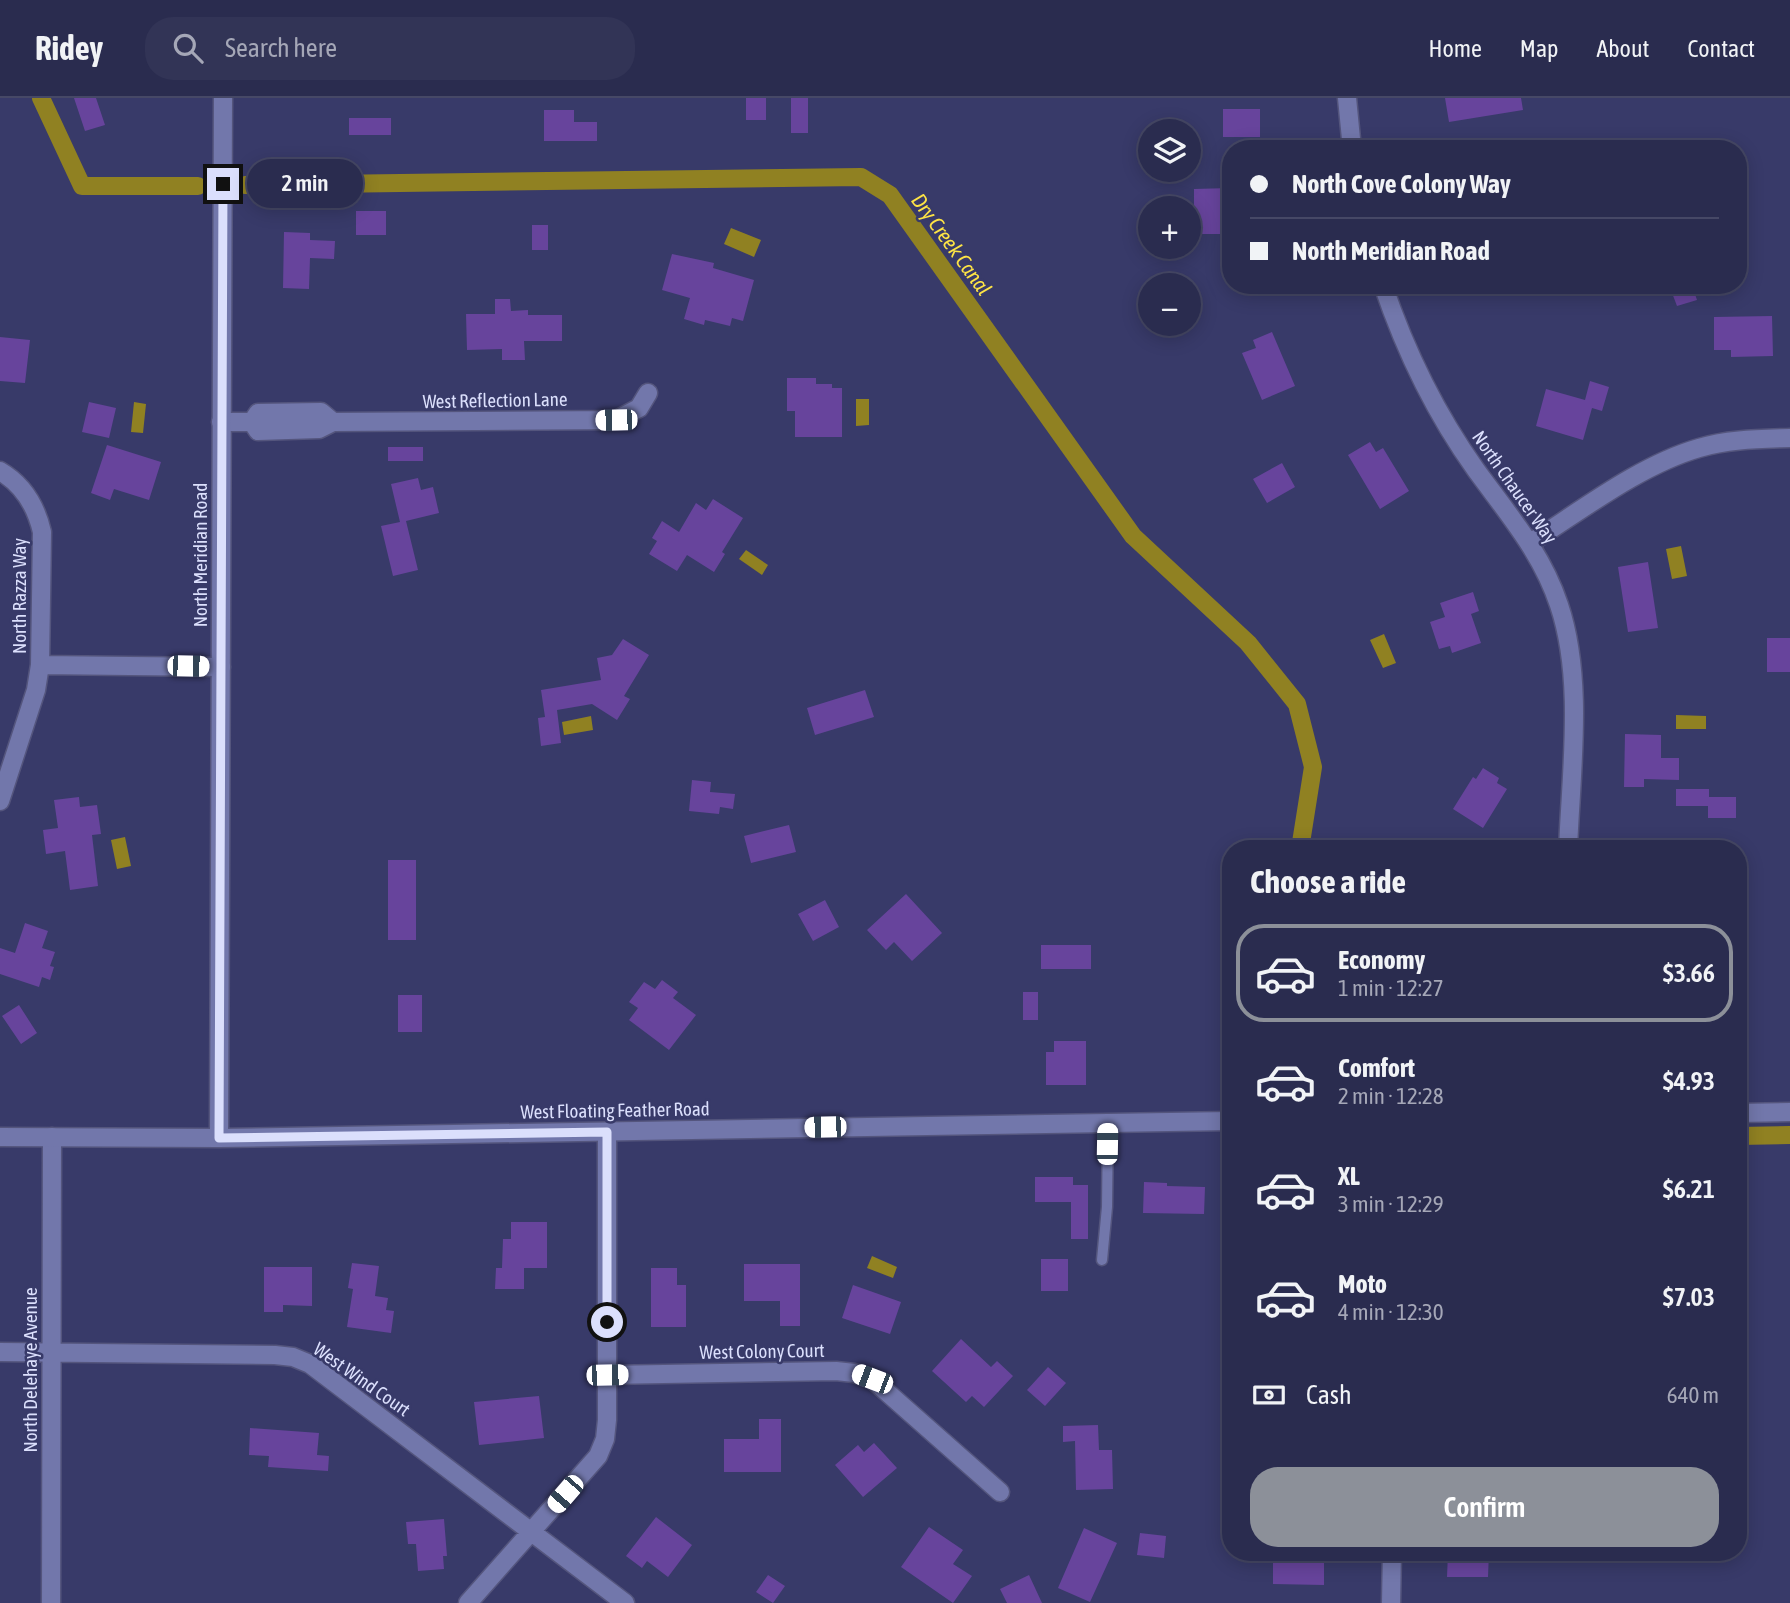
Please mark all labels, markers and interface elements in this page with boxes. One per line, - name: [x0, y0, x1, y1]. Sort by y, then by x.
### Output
- search box: [145, 17, 635, 80]
- text: Ridey: [35, 29, 103, 67]
- icon: search: [169, 29, 207, 67]
- text: Search here: [225, 33, 337, 63]
- text: Home: [1428, 35, 1482, 62]
- text: Map: [1520, 35, 1558, 62]
- text: About: [1596, 35, 1649, 62]
- text: Contact: [1687, 35, 1755, 62]
- map controls: [1138, 119, 1201, 336]
- button: layers: [1138, 119, 1201, 182]
- callout: 2 min: [248, 160, 363, 208]
- route end: [207, 168, 239, 200]
- text: North Cove Colony Way: [1292, 169, 1511, 199]
- text: 2 min: [282, 170, 328, 196]
- water label: Dry Creek Canal: [907, 188, 997, 300]
- button: +: [1138, 196, 1201, 259]
- text: North Meridian Road: [1292, 236, 1490, 266]
- button: −: [1138, 273, 1201, 336]
- street label: West Reflection Lane: [422, 388, 568, 412]
- car: [595, 409, 638, 431]
- street label: North Chaucer Way: [1468, 426, 1562, 548]
- street label: North Meridian Road: [189, 483, 211, 627]
- street label: North Razza Way: [8, 538, 30, 654]
- car: [167, 655, 210, 677]
- text: Choose a ride: [1250, 863, 1406, 900]
- icon: car: [1254, 942, 1317, 1005]
- text: Economy: [1338, 945, 1425, 975]
- text: $3.66: [1663, 958, 1715, 988]
- text: 1 min · 12:27: [1338, 975, 1444, 1001]
- icon: car: [1254, 1050, 1317, 1113]
- text: Comfort: [1338, 1053, 1415, 1083]
- text: $4.93: [1663, 1066, 1715, 1096]
- text: 2 min · 12:28: [1338, 1083, 1444, 1109]
- street label: West Floating Feather Road: [520, 1097, 710, 1123]
- car: [804, 1116, 847, 1138]
- car: [1097, 1123, 1118, 1165]
- icon: car: [1254, 1158, 1317, 1221]
- text: XL: [1338, 1161, 1360, 1191]
- text: $6.21: [1663, 1174, 1715, 1204]
- text: 3 min · 12:29: [1338, 1191, 1444, 1217]
- icon: car: [1254, 1266, 1317, 1329]
- text: Moto: [1338, 1269, 1387, 1299]
- text: $7.03: [1663, 1282, 1715, 1312]
- street label: North Delehaye Avenue: [19, 1287, 41, 1453]
- text: 4 min · 12:30: [1338, 1299, 1444, 1325]
- route start: [591, 1306, 623, 1338]
- street label: West Wind Court: [309, 1338, 415, 1420]
- street label: West Colony Court: [699, 1339, 825, 1363]
- car: [849, 1362, 896, 1396]
- car: [586, 1364, 629, 1386]
- icon: cash: [1250, 1376, 1288, 1414]
- text: Cash: [1306, 1380, 1352, 1410]
- text: 640 m: [1667, 1382, 1719, 1408]
- button: Confirm: [1250, 1467, 1719, 1547]
- car: [544, 1471, 587, 1517]

